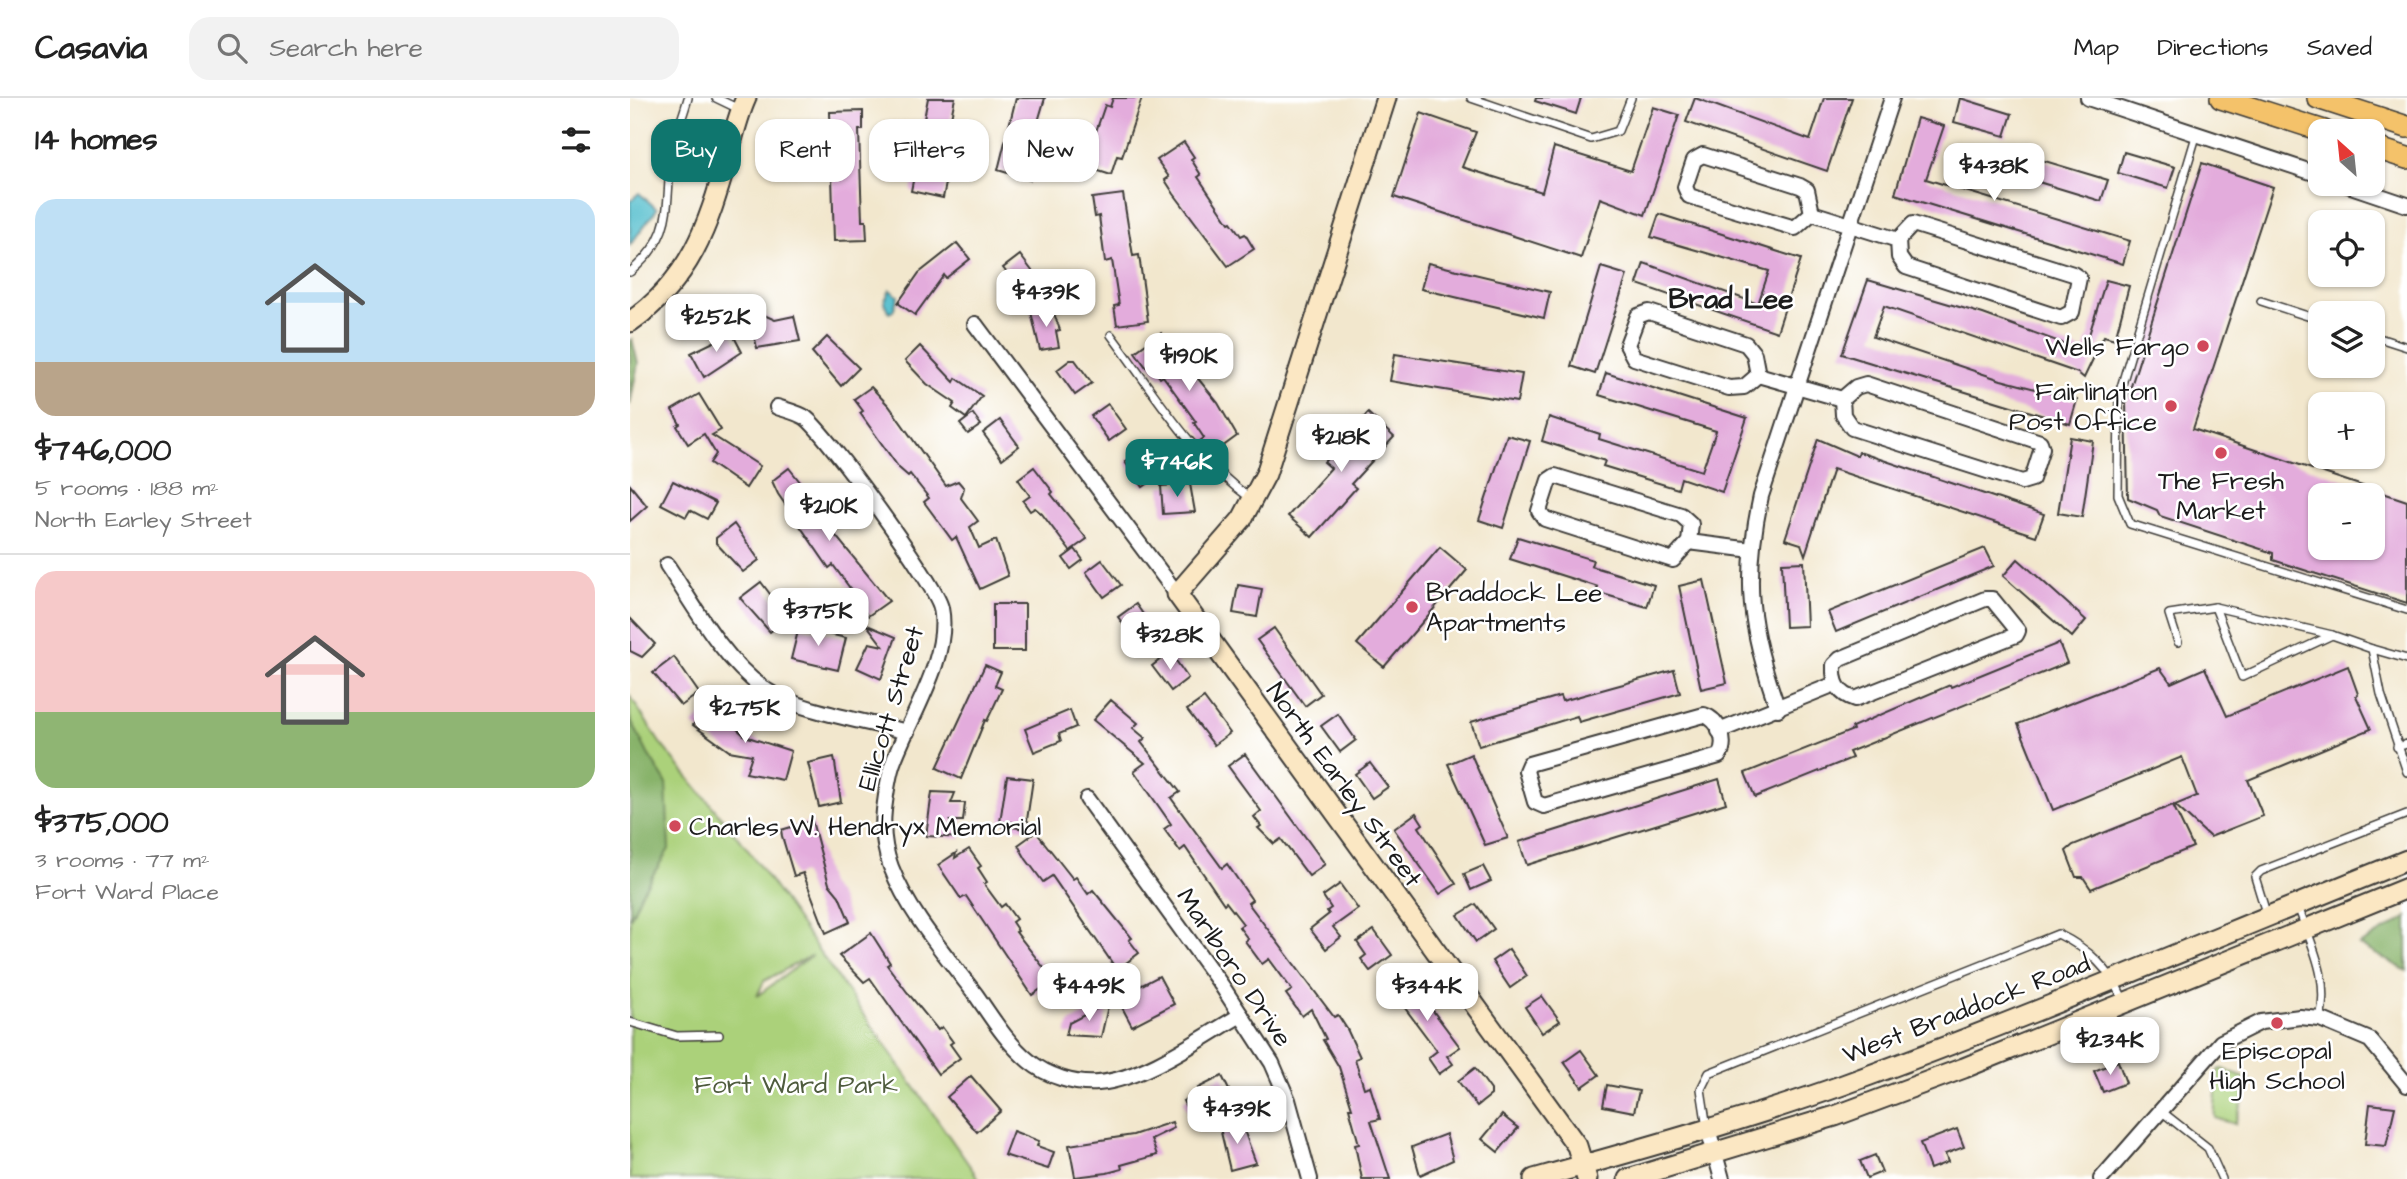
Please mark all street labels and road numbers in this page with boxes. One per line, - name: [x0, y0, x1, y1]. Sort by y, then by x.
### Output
- street label: Ellicott Street: [849, 621, 933, 795]
- street label: North Earley Street: [1256, 675, 1431, 896]
- street label: Marlboro Drive: [1168, 881, 1301, 1054]
- street label: West Braddock Road: [1837, 945, 2095, 1073]

